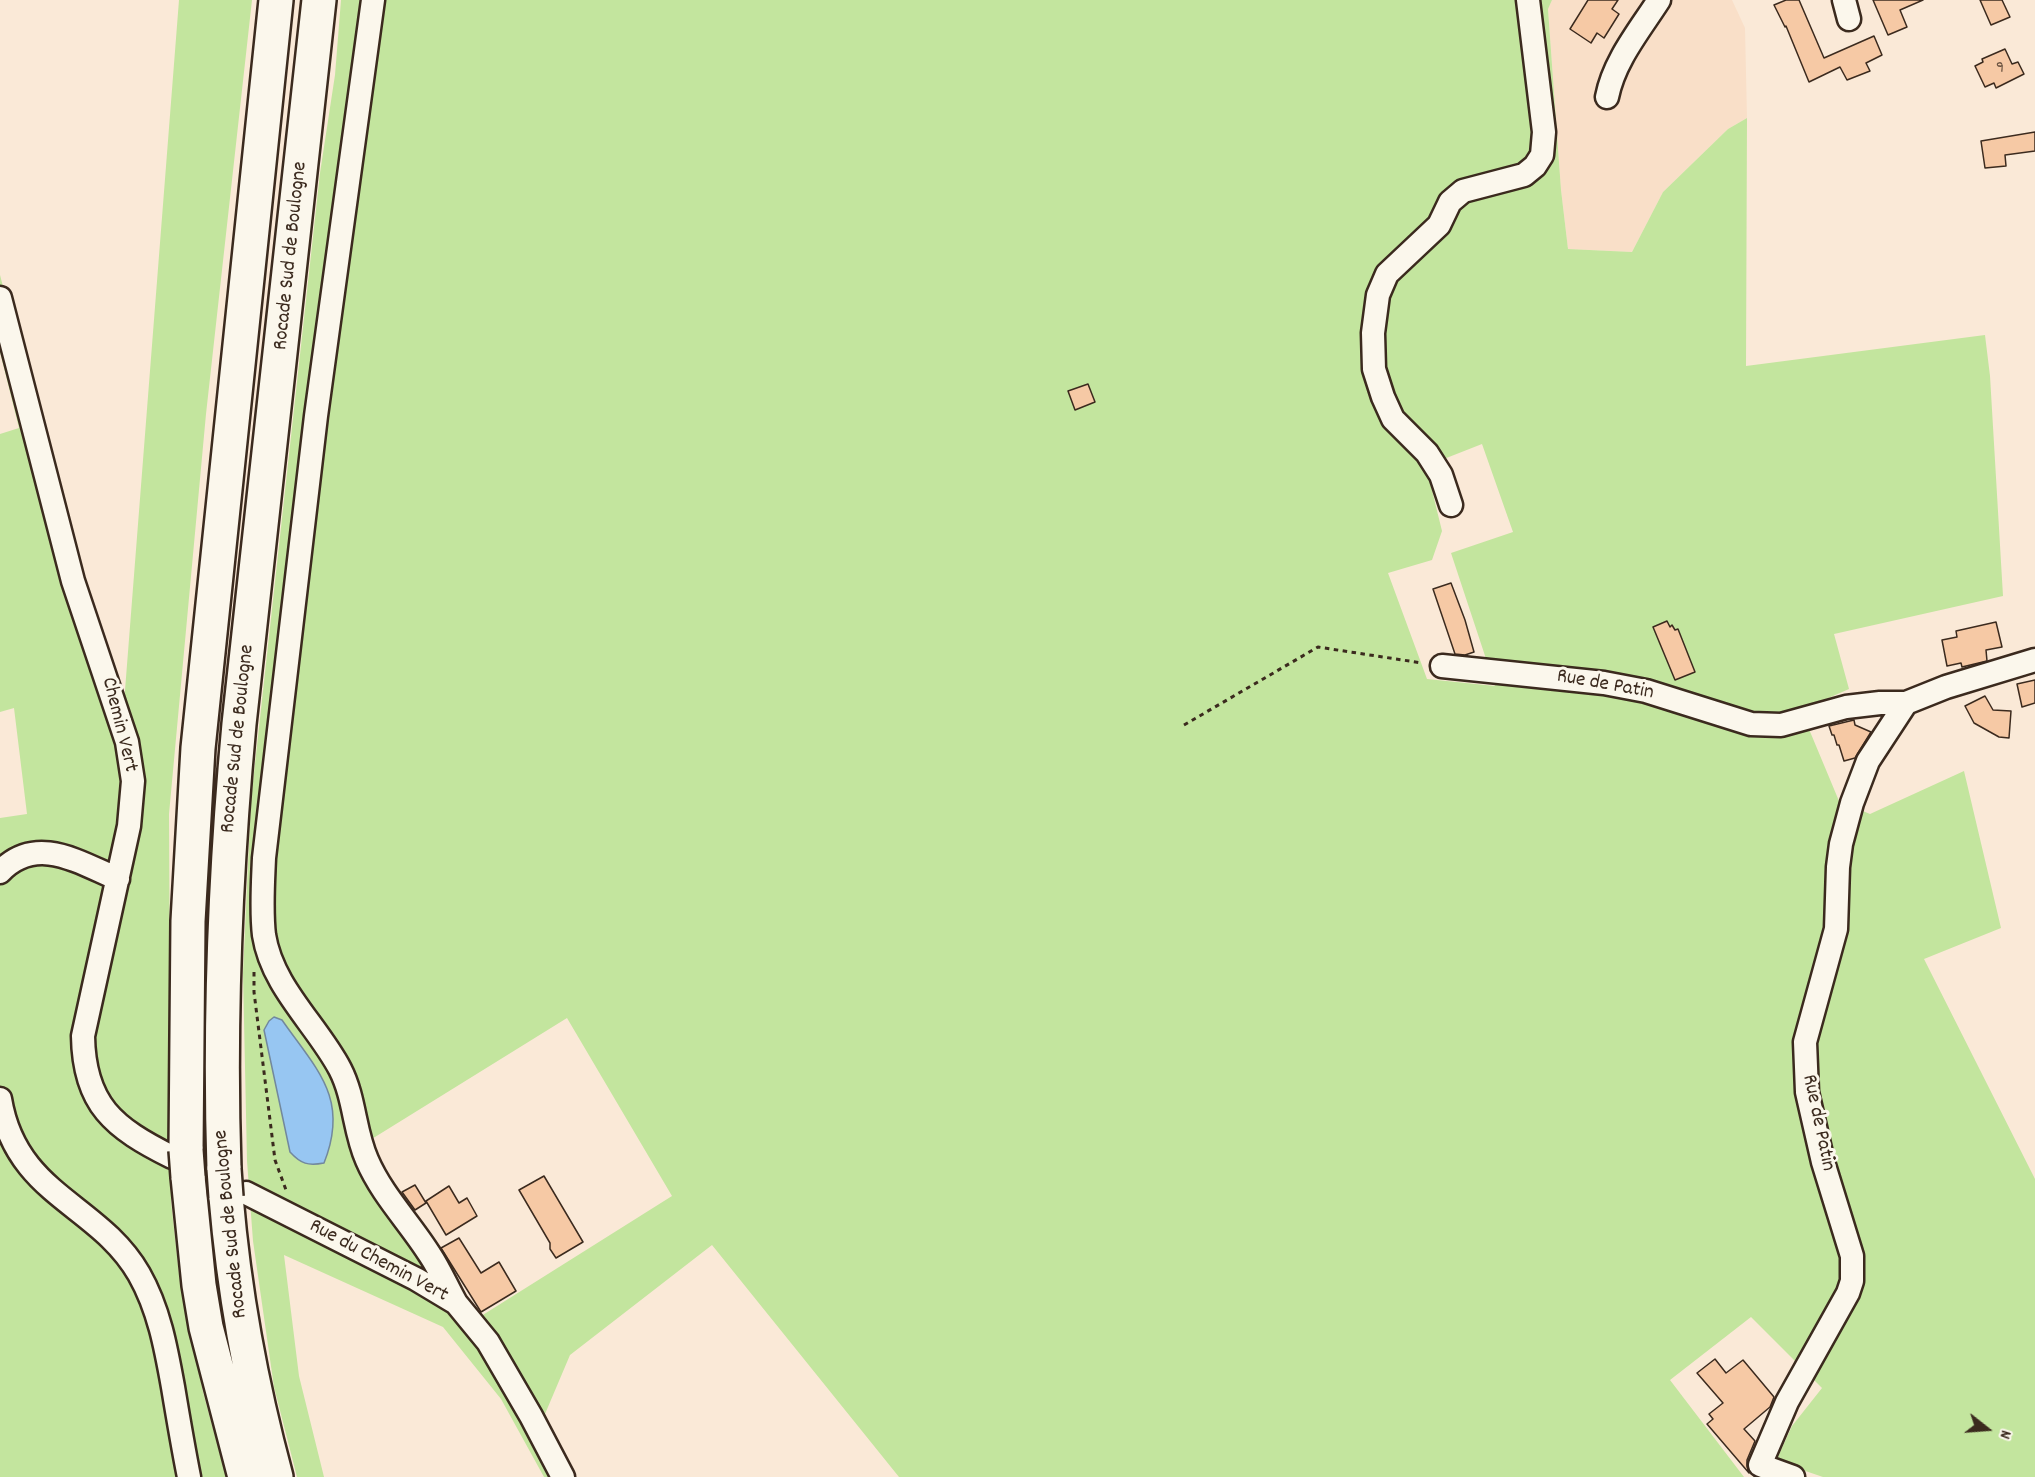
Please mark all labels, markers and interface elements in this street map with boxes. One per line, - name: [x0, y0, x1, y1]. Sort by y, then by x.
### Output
- house number: 9: [1996, 59, 2004, 81]
- street label: Rocade Sud de Boulogne: [270, 160, 314, 352]
- street label: Rocade Sud de Boulogne: [217, 643, 261, 835]
- street label: Rue de Patin: [1555, 665, 1655, 707]
- street label: Chemin Vert: [94, 675, 142, 775]
- street label: Rue de Patin: [1794, 1072, 1840, 1174]
- street label: Rocade Sud de Boulogne: [210, 1128, 254, 1320]
- street label: Rue du Chemin Vert: [304, 1215, 452, 1309]
- north arrow: [1957, 1399, 2017, 1459]
- text: N: [1993, 1427, 2017, 1442]

